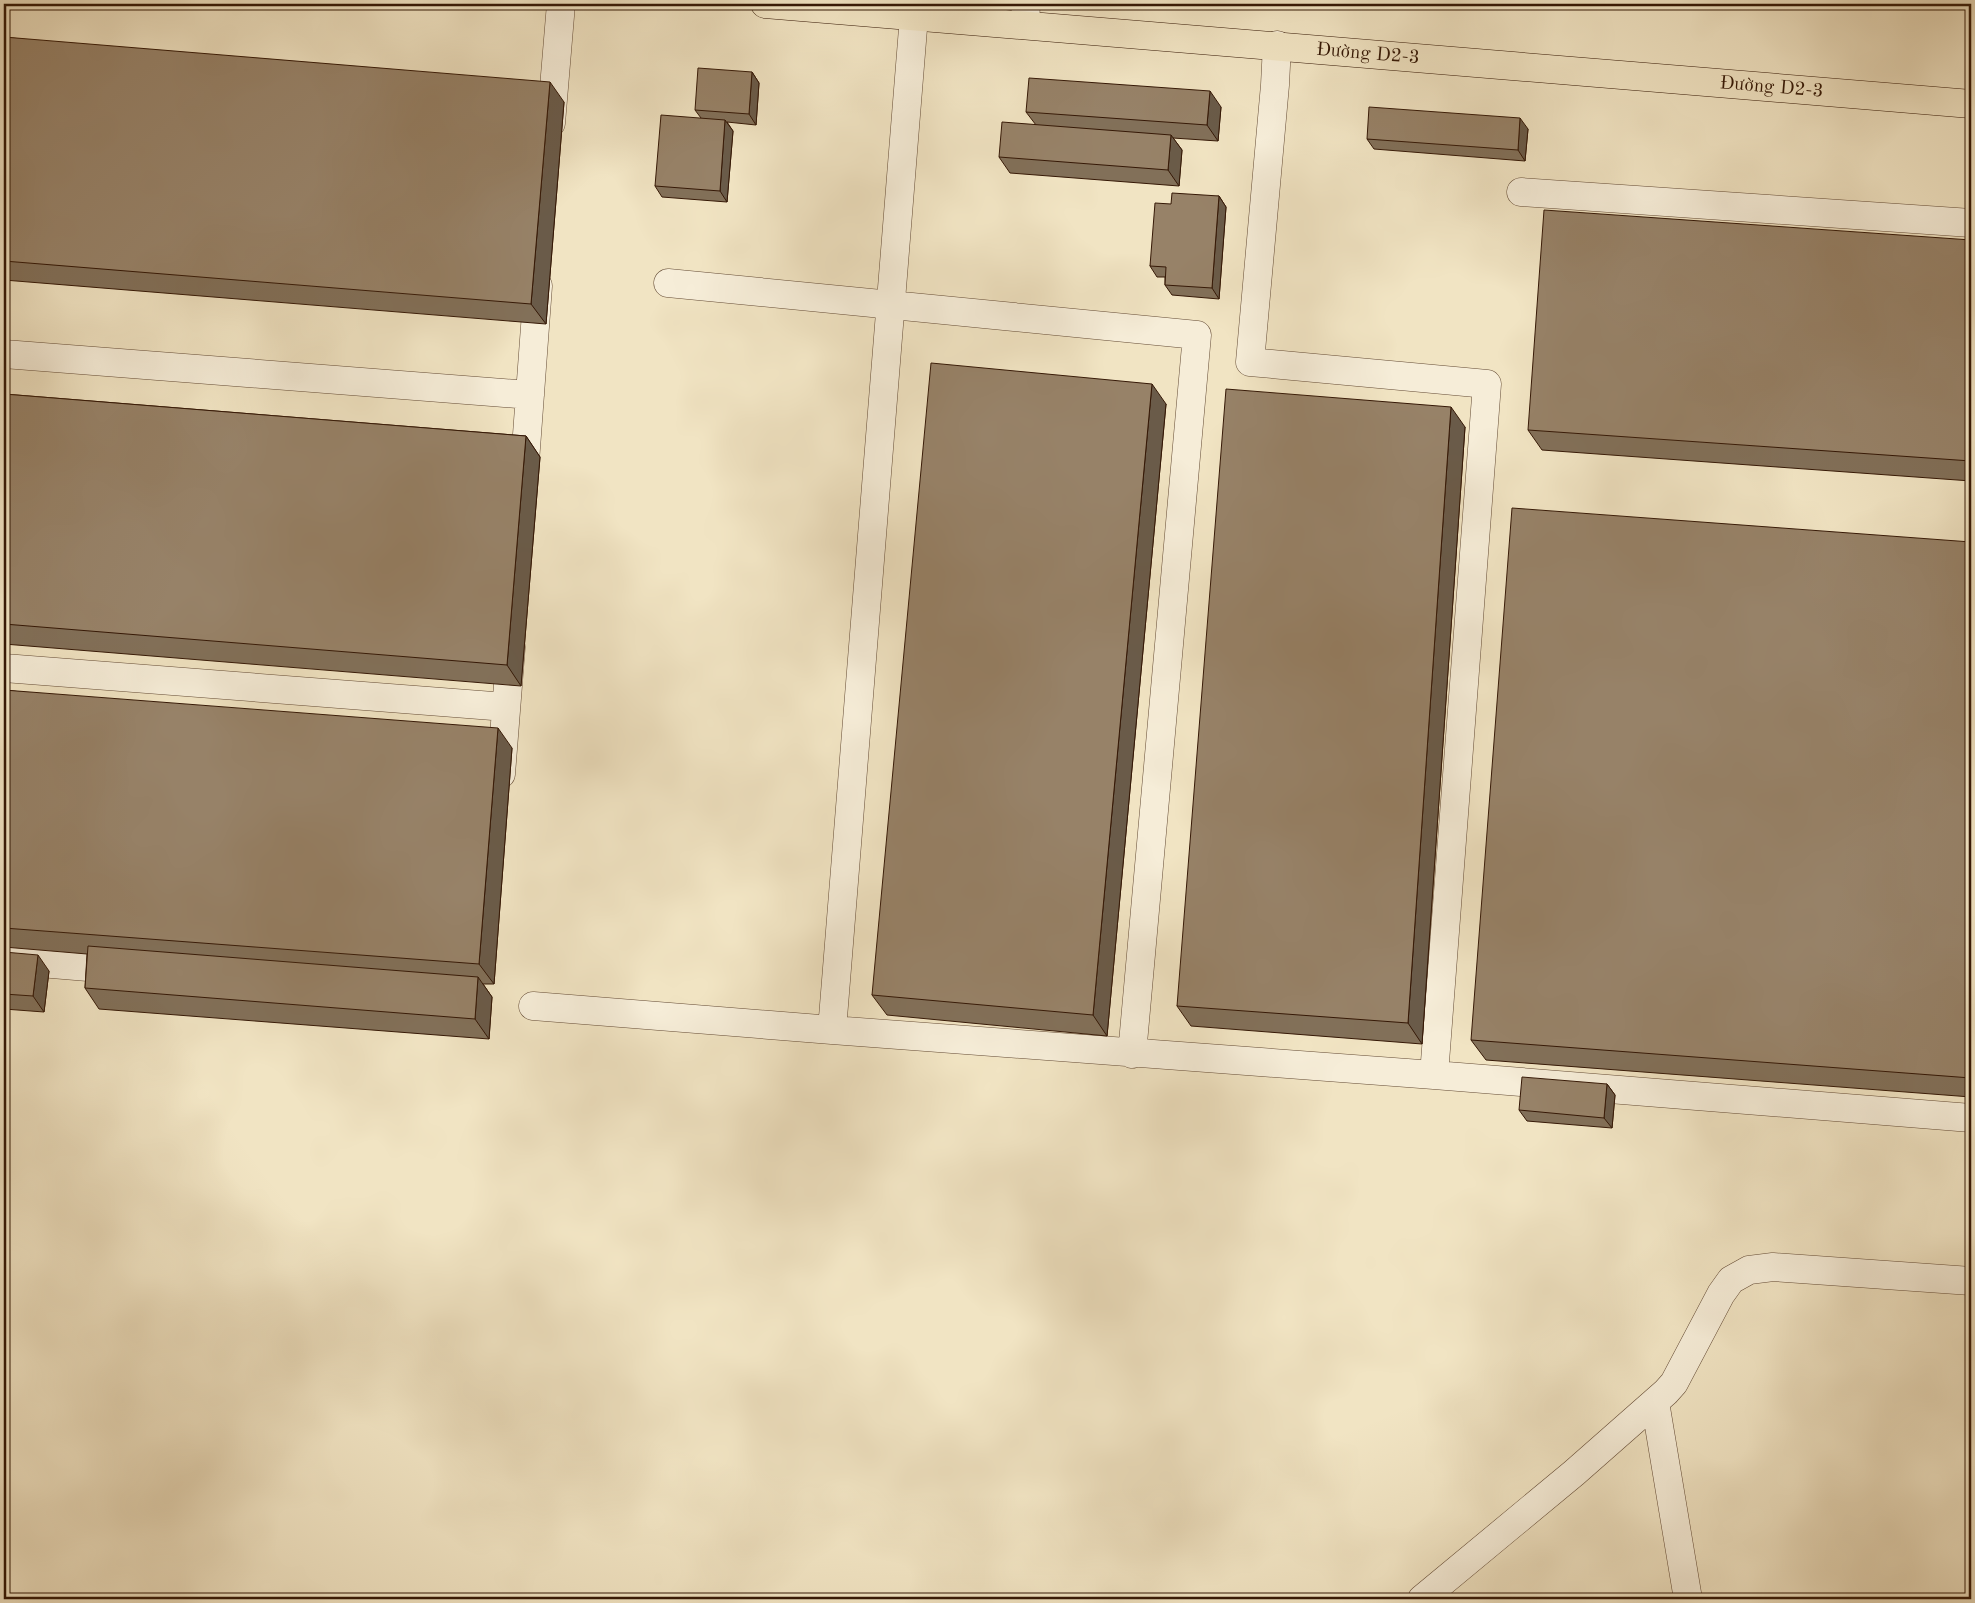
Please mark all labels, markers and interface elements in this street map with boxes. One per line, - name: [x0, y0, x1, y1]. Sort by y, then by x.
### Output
- street label: Đường D2-3: [1315, 40, 1421, 68]
- street label: Đường D2-3: [1719, 74, 1824, 101]

